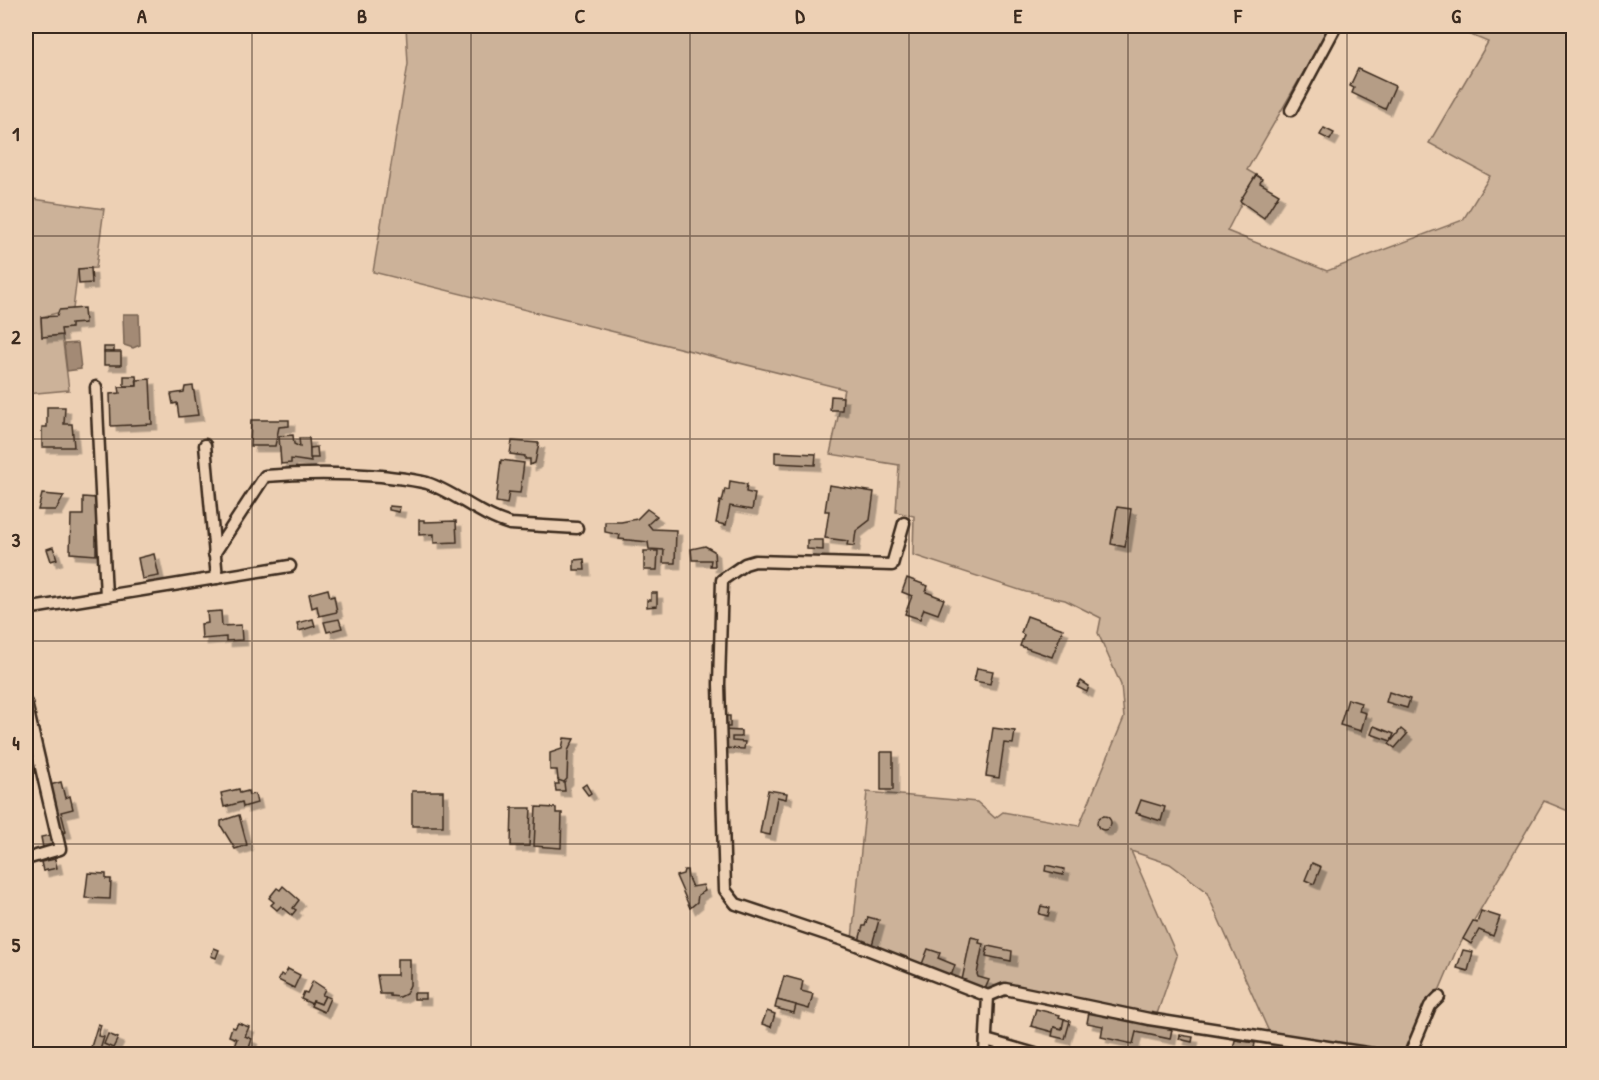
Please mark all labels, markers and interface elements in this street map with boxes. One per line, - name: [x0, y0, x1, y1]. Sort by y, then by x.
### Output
- text: A: [137, 2, 147, 29]
- text: B: [357, 2, 367, 29]
- text: C: [575, 2, 586, 29]
- text: D: [795, 2, 805, 29]
- text: E: [1014, 2, 1023, 29]
- text: F: [1233, 2, 1243, 29]
- text: G: [1451, 2, 1461, 29]
- text: 1: [12, 120, 20, 147]
- text: 2: [11, 323, 21, 350]
- text: 3: [12, 526, 21, 553]
- text: 4: [12, 729, 20, 756]
- text: 5: [12, 931, 21, 958]

